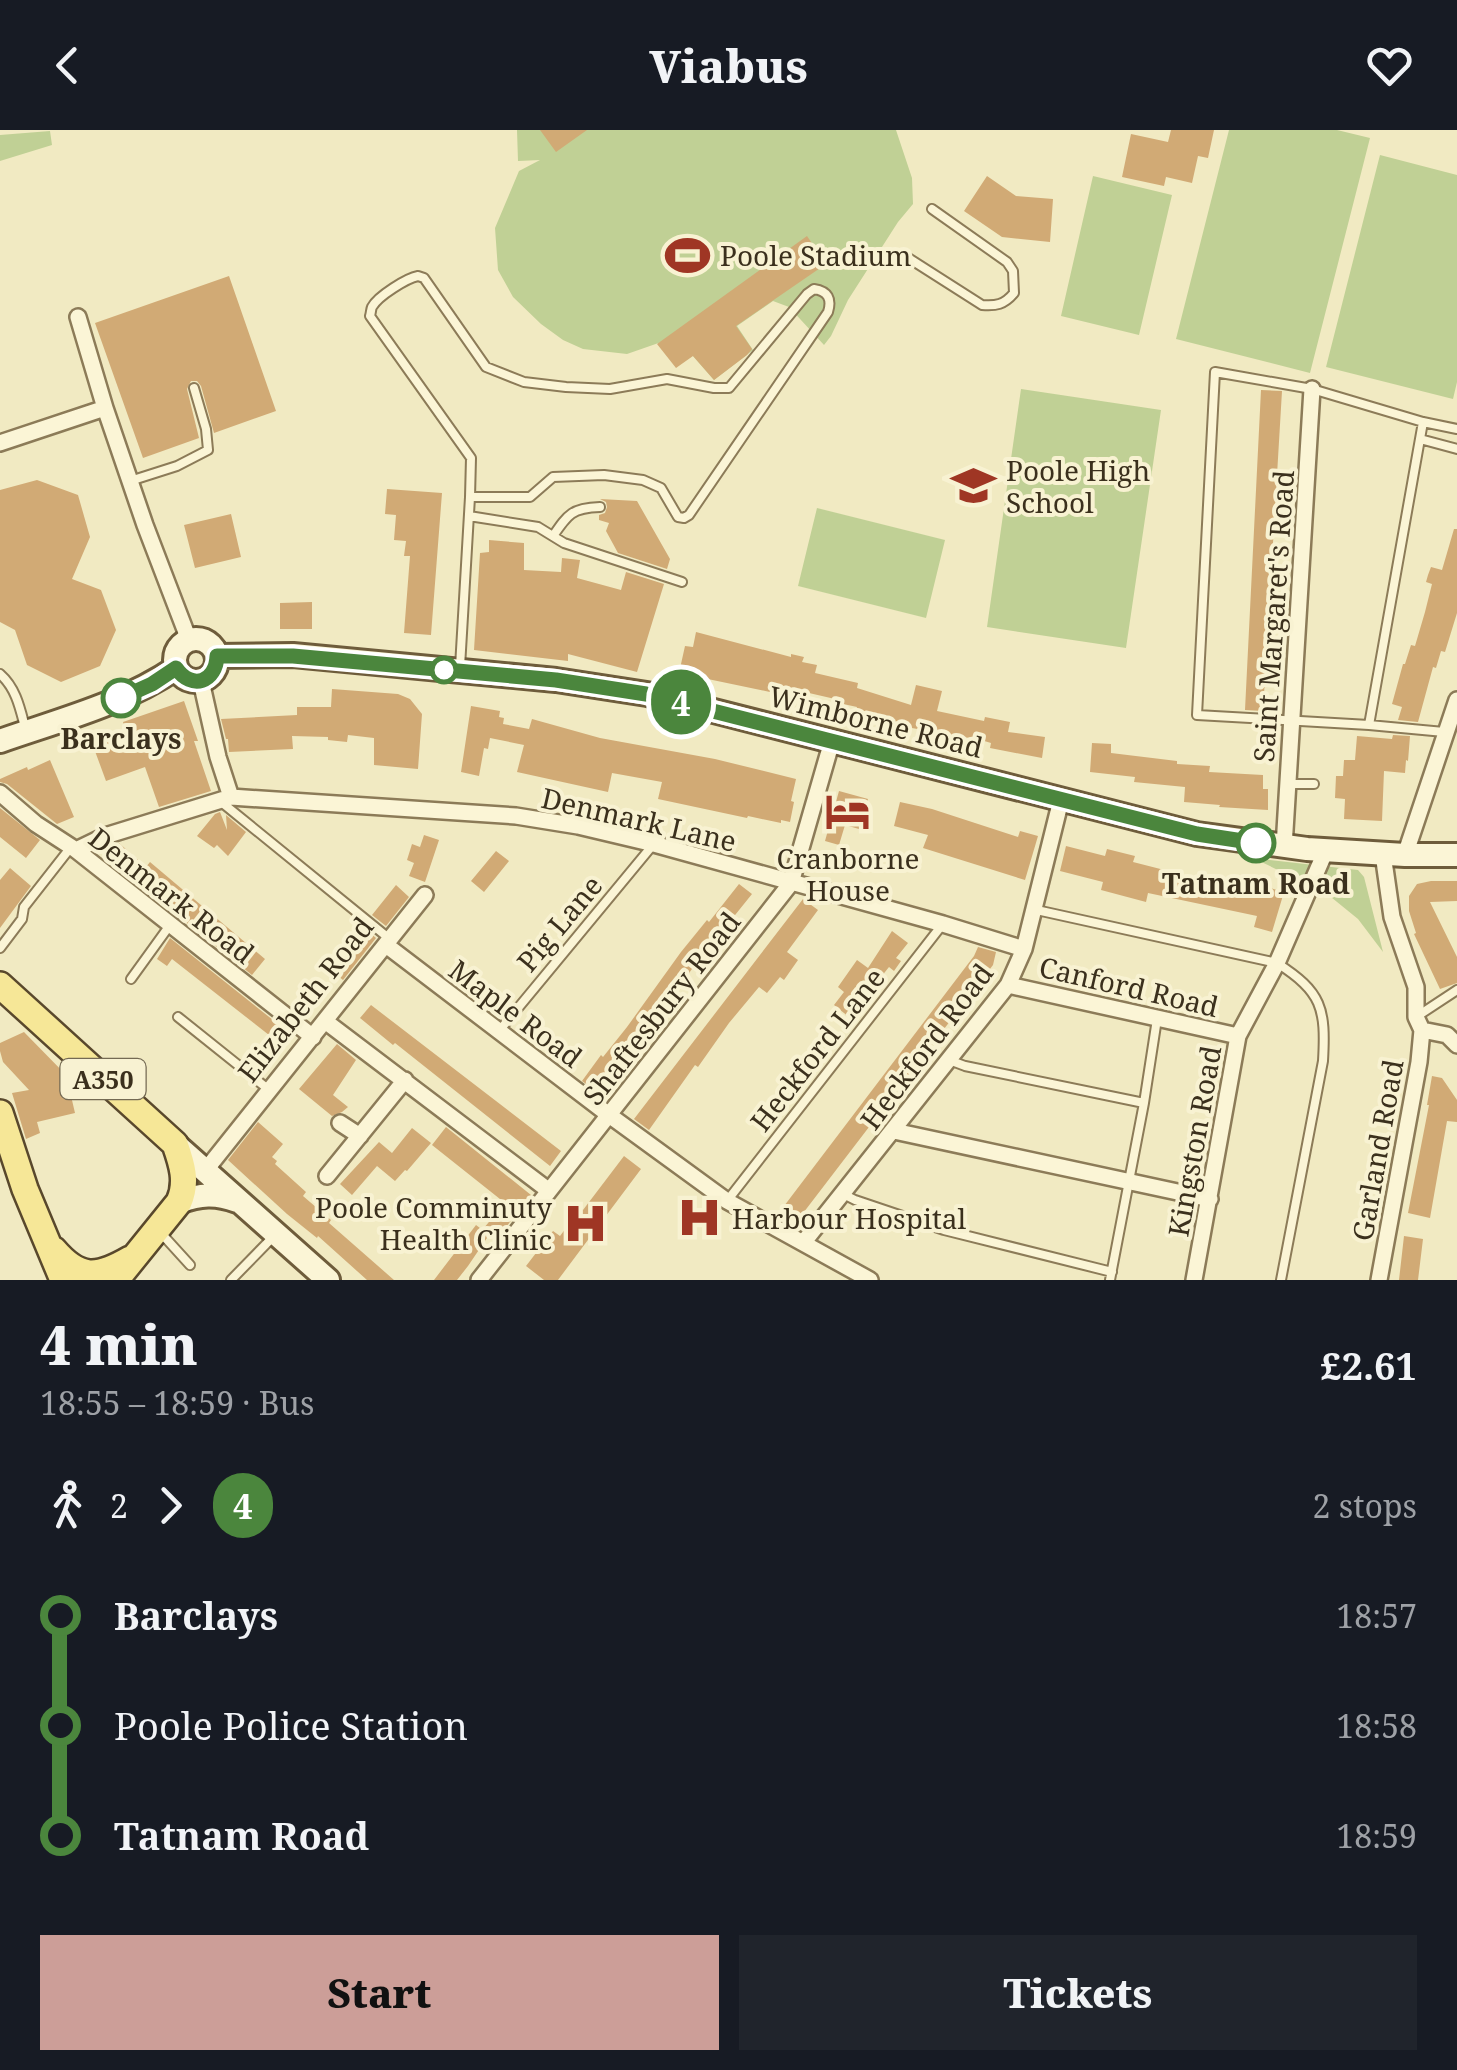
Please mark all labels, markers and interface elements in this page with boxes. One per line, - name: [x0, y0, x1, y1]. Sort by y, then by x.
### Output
- text: Viabus: [649, 35, 808, 96]
- icon: back: [40, 38, 95, 93]
- icon: heart: [1362, 38, 1417, 93]
- sports icon: Poole Stadium: [663, 231, 711, 279]
- place label: Poole Stadium: [720, 236, 911, 274]
- place label: Poole High School: [1006, 451, 1150, 521]
- school or university icon: Poole High School: [949, 462, 997, 510]
- street label: Saint Margaret's Road: [1244, 469, 1302, 763]
- unlabelled marker: [431, 657, 457, 683]
- line badge: 4: [648, 670, 714, 734]
- street label: Wimborne Road: [765, 676, 987, 766]
- marker: Barclays: [102, 679, 140, 717]
- text: 4: [671, 679, 691, 726]
- place label: Barclays: [61, 719, 181, 757]
- street label: Denmark Lane: [538, 778, 740, 860]
- hotel icon: Cranborne House: [824, 788, 872, 836]
- street label: Denmark Road: [82, 818, 262, 972]
- marker: Tatnam Road: [1237, 824, 1275, 862]
- place label: Cranborne House: [776, 839, 920, 909]
- place label: Tatnam Road: [1162, 864, 1350, 902]
- street label: Pig Lane: [508, 867, 610, 979]
- street label: Shaftesbury Road: [574, 904, 748, 1112]
- street label: Elizabeth Road: [229, 909, 381, 1089]
- street label: Canford Road: [1036, 947, 1222, 1025]
- street label: Maple Road: [442, 950, 590, 1076]
- street label: Heckford Road: [851, 955, 1001, 1137]
- street label: Heckford Lane: [741, 959, 893, 1139]
- street label: Kingston Road: [1159, 1043, 1229, 1239]
- street label: Garland Road: [1342, 1056, 1412, 1244]
- road number: A350: [61, 1059, 146, 1099]
- place label: Poole Comminuty Health Clinic: [315, 1188, 552, 1258]
- hospital icon: Harbour Hospital: [675, 1194, 723, 1242]
- hospital icon: Poole Comminuty Health Clinic: [561, 1199, 609, 1247]
- place label: Harbour Hospital: [732, 1199, 967, 1237]
- text: 4 min: [40, 1306, 198, 1381]
- text: £2.61: [1320, 1339, 1417, 1391]
- text: 18:55 – 18:59 · Bus: [40, 1381, 314, 1424]
- icon: walk: [40, 1478, 95, 1533]
- icon: forward: [143, 1478, 198, 1533]
- text: 4: [233, 1482, 253, 1529]
- text: 2: [110, 1484, 128, 1527]
- text: 2 stops: [1313, 1484, 1417, 1527]
- text: Barclays: [114, 1589, 278, 1641]
- text: 18:57: [1336, 1594, 1417, 1637]
- text: Poole Police Station: [114, 1699, 468, 1751]
- text: 18:58: [1336, 1704, 1417, 1747]
- text: Tatnam Road: [114, 1809, 369, 1861]
- text: 18:59: [1336, 1814, 1417, 1857]
- button: Start: [40, 1935, 719, 2050]
- button: Tickets: [739, 1935, 1417, 2050]

